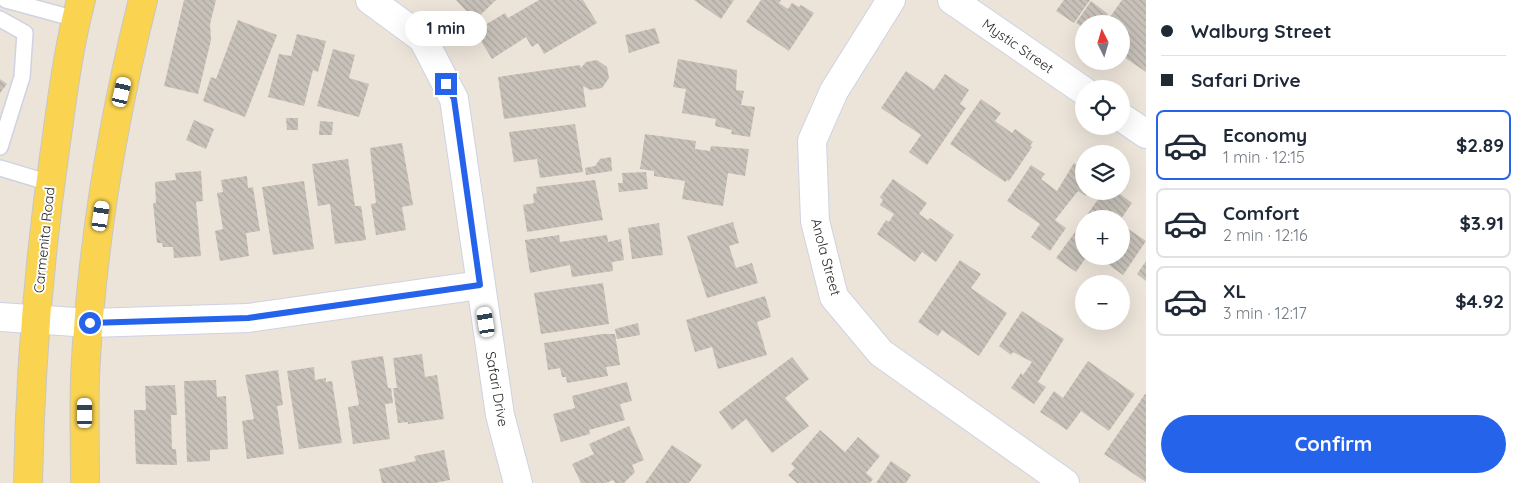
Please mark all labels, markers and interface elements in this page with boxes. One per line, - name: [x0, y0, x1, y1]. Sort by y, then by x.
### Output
- callout: 1 min: [405, 12, 487, 46]
- street label: Mystic Street: [979, 15, 1057, 77]
- north arrow: [1075, 15, 1130, 70]
- map controls: [1075, 15, 1130, 330]
- text: 1 min: [427, 18, 465, 38]
- text: Walburg Street: [1191, 19, 1331, 43]
- text: Safari Drive: [1191, 68, 1301, 92]
- route end: [435, 73, 457, 95]
- car: [111, 76, 132, 108]
- button: locate: [1075, 80, 1130, 135]
- icon: car: [1163, 123, 1208, 168]
- text: Economy: [1223, 123, 1307, 147]
- text: $2.89: [1456, 133, 1504, 157]
- button: layers: [1075, 145, 1130, 200]
- text: 1 min · 12:15: [1223, 147, 1305, 167]
- street label: Carmenita Road: [29, 186, 59, 294]
- car: [91, 200, 110, 232]
- icon: car: [1163, 201, 1208, 246]
- text: Comfort: [1223, 201, 1300, 225]
- button: +: [1075, 210, 1130, 265]
- text: $3.91: [1460, 211, 1504, 235]
- street label: Anola Street: [807, 216, 845, 298]
- text: 2 min · 12:16: [1223, 225, 1308, 245]
- button: −: [1075, 275, 1130, 330]
- icon: car: [1163, 279, 1208, 324]
- text: XL: [1223, 279, 1246, 303]
- text: $4.92: [1455, 289, 1504, 313]
- text: 3 min · 12:17: [1223, 303, 1307, 323]
- car: [476, 306, 495, 338]
- route start: [79, 312, 101, 334]
- street label: Safari Drive: [482, 350, 512, 428]
- car: [77, 398, 92, 428]
- button: Confirm: [1161, 415, 1506, 473]

